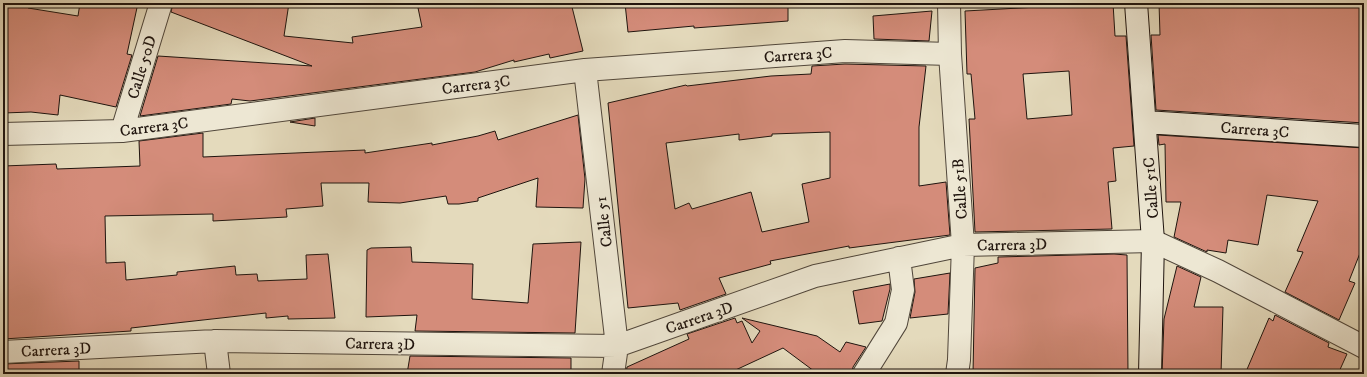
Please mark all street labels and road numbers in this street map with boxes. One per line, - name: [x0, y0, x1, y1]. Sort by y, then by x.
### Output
- street label: Calle 50D: [123, 33, 161, 102]
- street label: Carrera 3C: [763, 43, 833, 67]
- street label: Carrera 3C: [441, 71, 511, 99]
- street label: Carrera 3C: [119, 113, 189, 141]
- street label: Carrera 3C: [1220, 118, 1290, 142]
- street label: Calle 51C: [1139, 157, 1163, 219]
- street label: Calle 51B: [948, 158, 972, 220]
- street label: Calle 51: [591, 195, 617, 248]
- street label: Carrera 3D: [977, 234, 1047, 256]
- street label: Carrera 3D: [663, 297, 736, 339]
- street label: Carrera 3D: [345, 333, 415, 355]
- street label: Carrera 3D: [21, 338, 92, 362]

